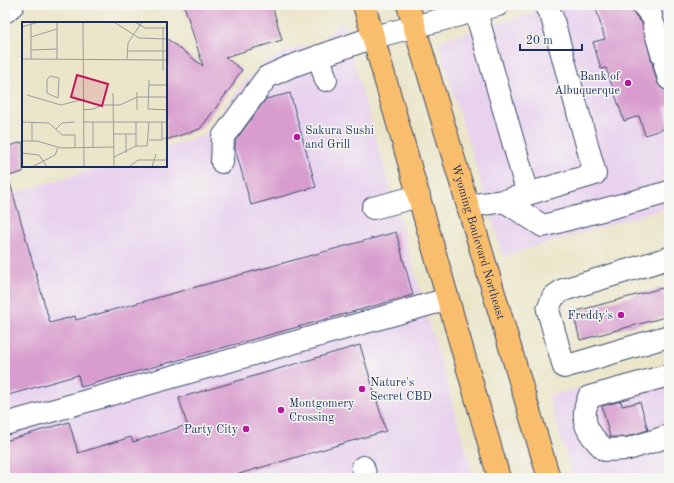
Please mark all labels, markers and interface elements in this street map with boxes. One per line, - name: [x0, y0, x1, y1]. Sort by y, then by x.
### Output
- inset map: [22, 22, 167, 167]
- scale bar: [520, 26, 582, 52]
- text: 20 m: [526, 35, 553, 47]
- place label: Bank of Albuquerque: [554, 71, 621, 97]
- marker: Bank of Albuquerque: [623, 78, 633, 88]
- place label: Sakura Sushi and Grill: [305, 125, 374, 151]
- marker: Sakura Sushi and Grill: [292, 132, 302, 142]
- street label: Wyoming Boulevard Northeast: [449, 163, 506, 321]
- place label: Freddy's: [567, 310, 613, 322]
- marker: Freddy's: [616, 310, 626, 320]
- place label: Nature's Secret CBD: [370, 377, 432, 403]
- marker: Nature's Secret CBD: [357, 384, 367, 394]
- place label: Montgomery Crossing: [289, 398, 355, 424]
- marker: Montgomery Crossing: [276, 405, 286, 415]
- place label: Party City: [184, 424, 239, 436]
- marker: Party City: [241, 424, 251, 434]

